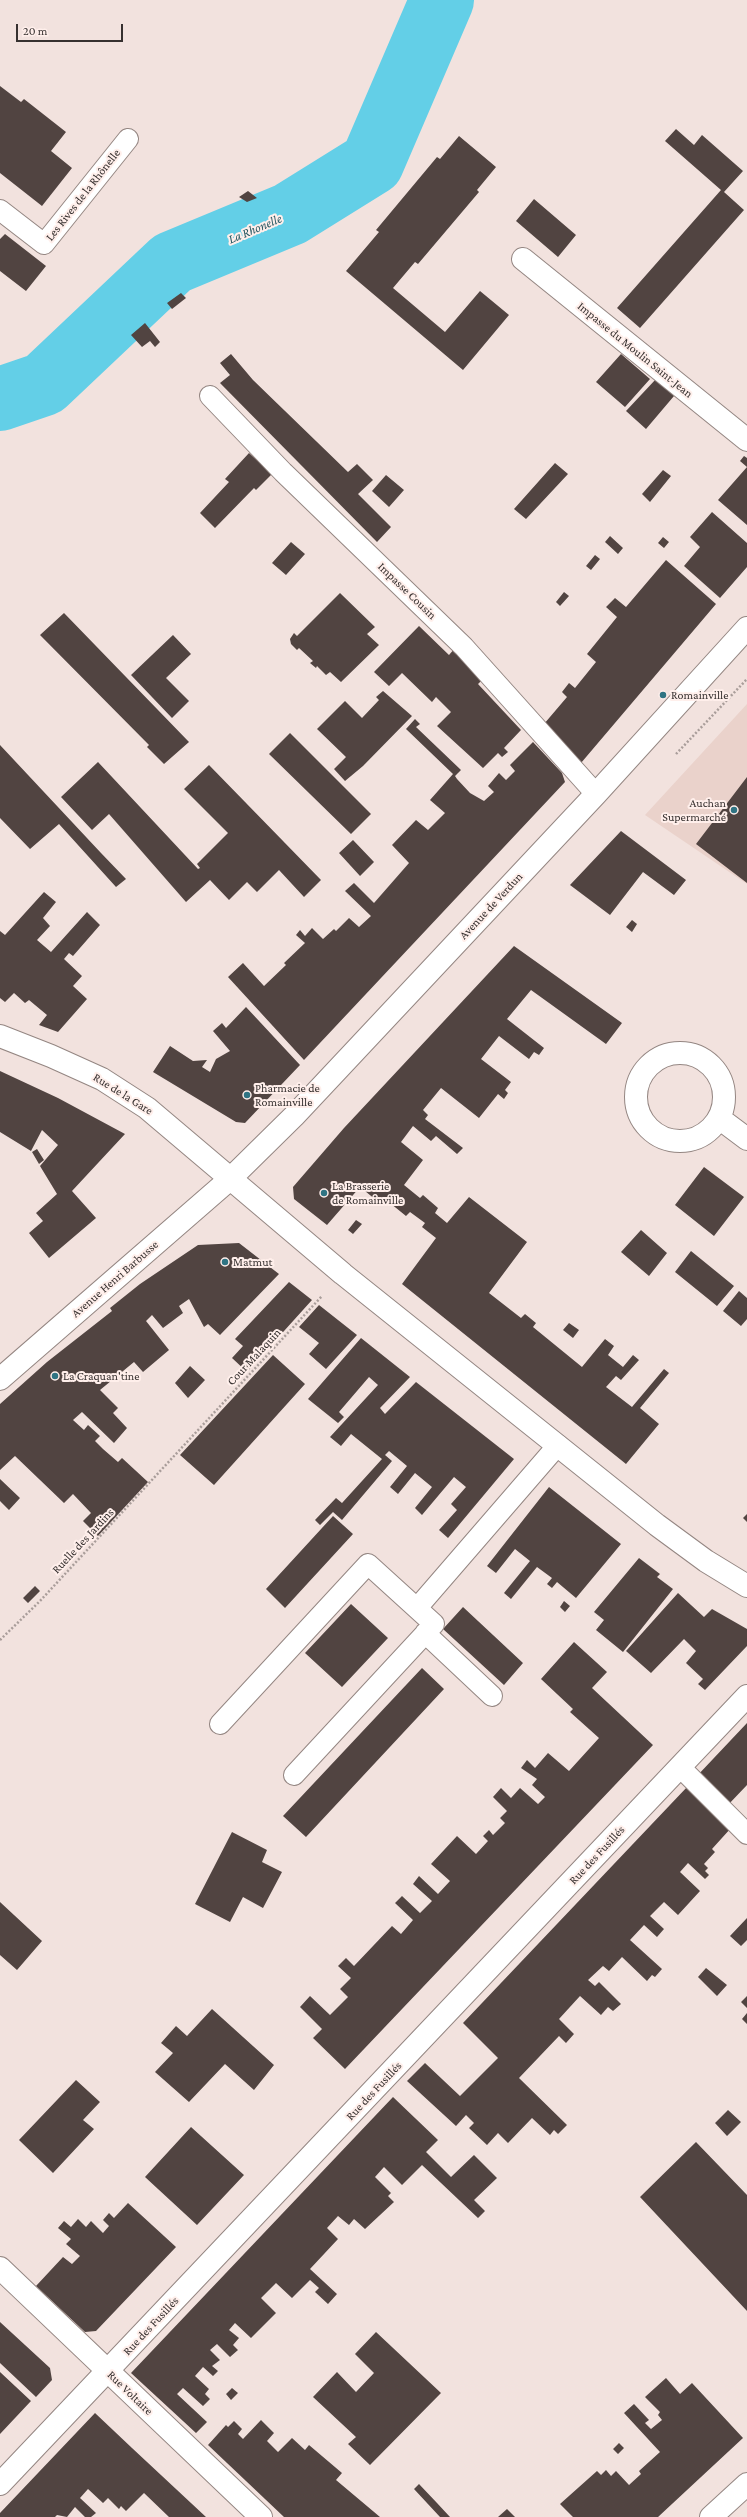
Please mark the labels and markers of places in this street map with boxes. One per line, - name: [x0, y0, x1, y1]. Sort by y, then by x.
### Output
- place label: Romainville: [671, 688, 728, 702]
- marker: Romainville: [658, 690, 668, 700]
- place label: Auchan Supermarché: [662, 796, 726, 824]
- marker: Auchan Supermarché: [729, 805, 739, 815]
- place label: Pharmacie de Romainville: [255, 1081, 320, 1109]
- marker: Pharmacie de Romainville: [242, 1090, 252, 1100]
- place label: La Brasserie de Romainville: [332, 1179, 403, 1207]
- marker: La Brasserie de Romainville: [319, 1188, 329, 1198]
- place label: Matmut: [233, 1255, 272, 1269]
- marker: Matmut: [220, 1257, 230, 1267]
- place label: La Craquan'tine: [63, 1369, 140, 1383]
- marker: La Craquan'tine: [50, 1371, 60, 1381]

